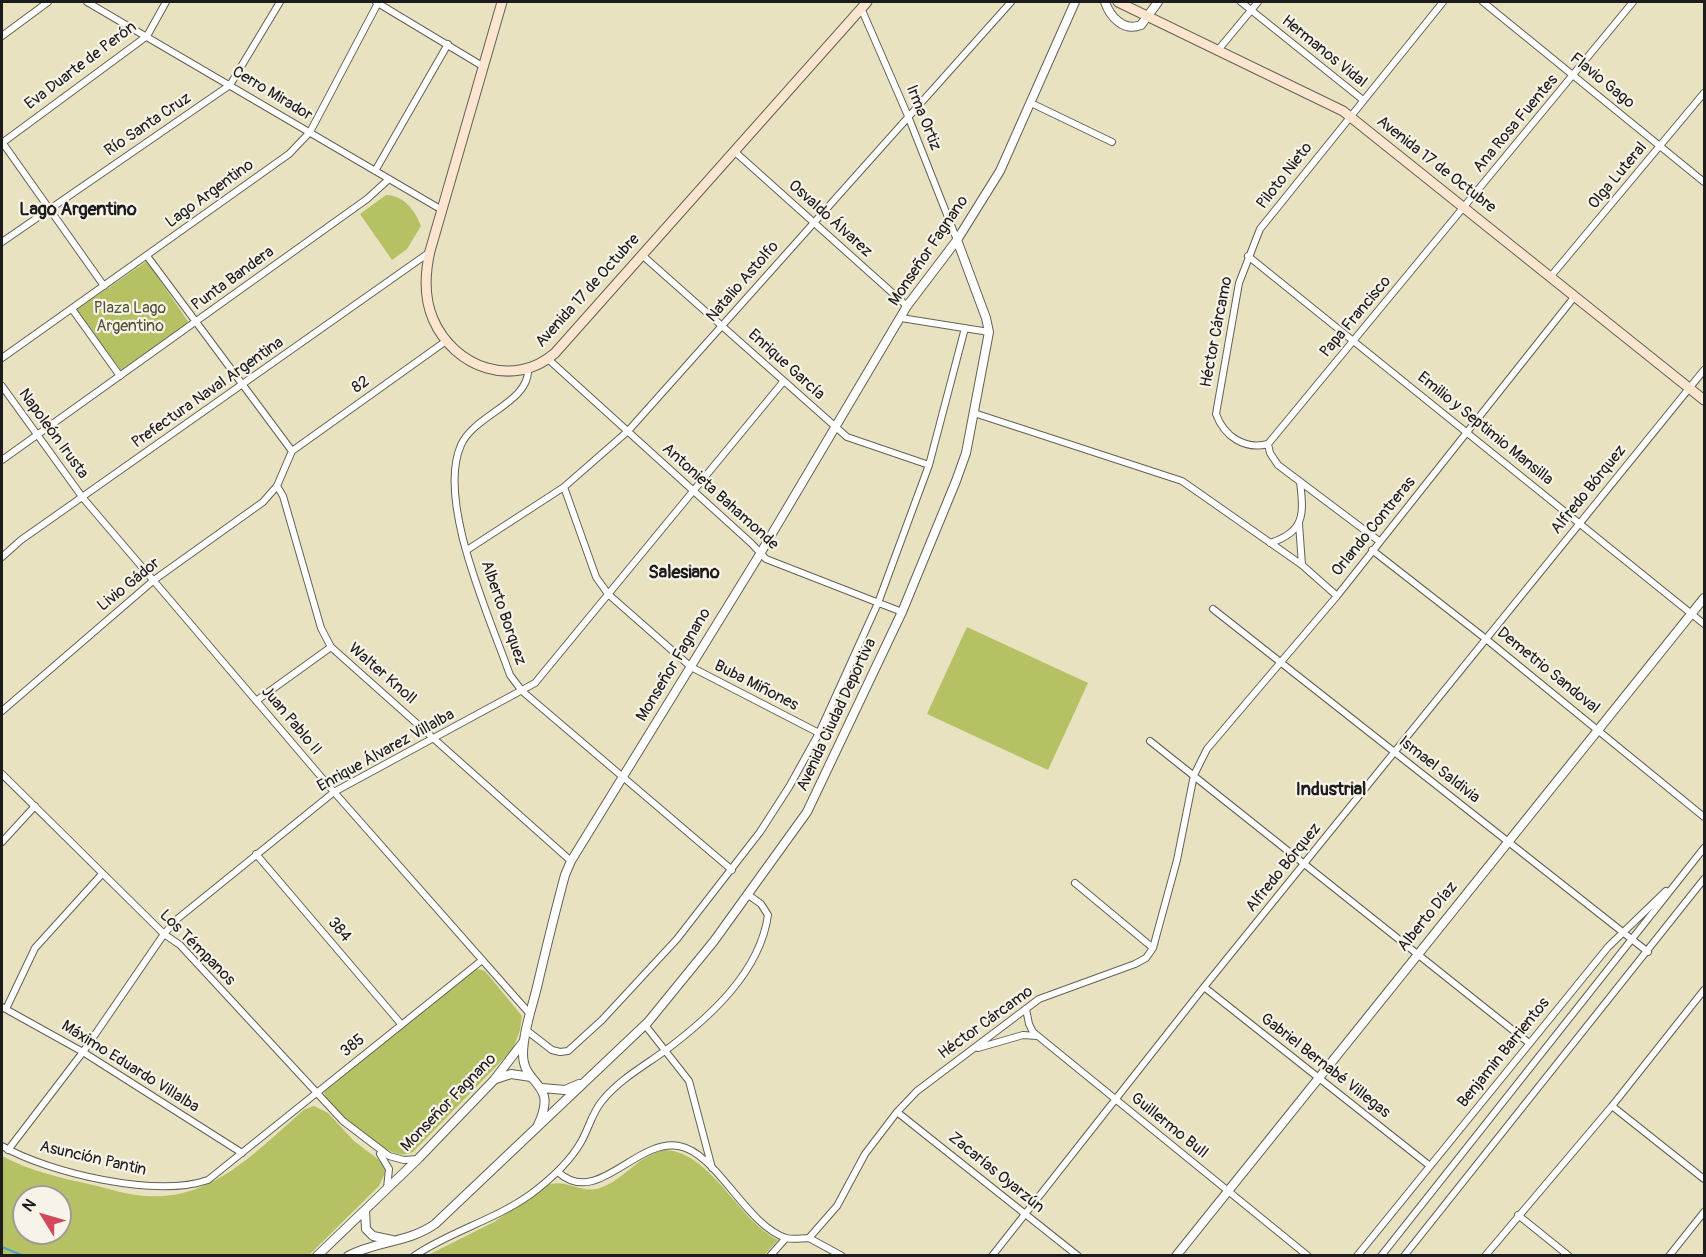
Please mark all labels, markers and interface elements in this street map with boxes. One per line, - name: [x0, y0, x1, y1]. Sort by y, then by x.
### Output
- street label: Hermanos Vidal: [1277, 12, 1371, 92]
- street label: Eva Duarte de Perón: [21, 18, 141, 114]
- street label: Flavio Gago: [1566, 49, 1638, 113]
- street label: Cerro Mirador: [228, 63, 316, 125]
- street label: Ana Rosa Fuentes: [1469, 71, 1563, 177]
- street label: Irma Ortiz: [901, 82, 945, 154]
- street label: Río Santa Cruz: [101, 89, 195, 161]
- street label: Avenida 17 de Octubre: [1372, 112, 1500, 218]
- street label: Piloto Nieto: [1253, 139, 1317, 213]
- street label: Olga Luteral: [1585, 139, 1651, 213]
- street label: Lago Argentino: [162, 156, 258, 232]
- street label: Osvaldo Álvarez: [784, 176, 876, 262]
- street label: Monseñor Fagnano: [885, 192, 973, 310]
- district label: Lago Argentino: [19, 199, 137, 221]
- street label: Avenida 17 de Octubre: [532, 230, 644, 352]
- street label: Natalio Astolfo: [703, 238, 783, 326]
- street label: Punta Bandera: [188, 243, 278, 315]
- street label: Papa Francisco: [1316, 272, 1396, 362]
- street label: Héctor Cárcamo: [1197, 275, 1237, 389]
- park label: Plaza Lago Argentino: [94, 299, 166, 337]
- street label: Enrique García: [744, 326, 828, 404]
- street label: Prefectura Naval Argentina: [128, 333, 288, 453]
- street label: Emilio y Septimio Mansilla: [1413, 368, 1557, 490]
- street label: 82: [349, 372, 373, 398]
- street label: Napoleón Irusta: [14, 385, 92, 483]
- street label: Antonieta Bahamonde: [658, 440, 782, 554]
- street label: Alfredo Bórquez: [1547, 442, 1631, 538]
- street label: Orlando Contreras: [1328, 473, 1420, 581]
- street label: Livio Gádor: [94, 554, 164, 616]
- street label: Alberto Borquez: [476, 558, 530, 668]
- district label: Salesiano: [648, 562, 720, 584]
- street label: Monseñor Fagnano: [633, 605, 715, 725]
- street label: Demetrio Sandoval: [1493, 624, 1603, 718]
- street label: Avenida Ciudad Deportiva: [793, 636, 881, 794]
- street label: Walter Knoll: [344, 639, 420, 709]
- street label: Buba Miñones: [711, 657, 801, 715]
- street label: Juan Pablo II: [257, 683, 325, 759]
- street label: Enrique Álvarez Villalba: [314, 705, 458, 797]
- street label: Ismael Saldivia: [1395, 732, 1483, 808]
- district label: Industrial: [1296, 779, 1366, 801]
- street label: Alfredo Bórquez: [1242, 820, 1326, 916]
- street label: Alberto Díaz: [1394, 878, 1462, 956]
- street label: Los Témpanos: [155, 906, 239, 990]
- street label: 384: [323, 914, 355, 946]
- street label: Héctor Cárcamo: [935, 982, 1037, 1064]
- street label: Benjamin Barrientos: [1454, 994, 1554, 1112]
- street label: Gabriel Bernabé Villegas: [1256, 1009, 1394, 1123]
- street label: Máximo Eduardo Villalba: [58, 1017, 202, 1117]
- street label: 385: [337, 1030, 369, 1062]
- street label: Monseñor Fagnano: [397, 1050, 501, 1156]
- street label: Guillermo Bull: [1127, 1089, 1211, 1163]
- street label: Zacarías Oyarzún: [944, 1128, 1048, 1218]
- street label: Asunción Pantin: [38, 1137, 148, 1181]
- north arrow: [12, 1185, 72, 1245]
- text: N: [18, 1195, 40, 1216]

